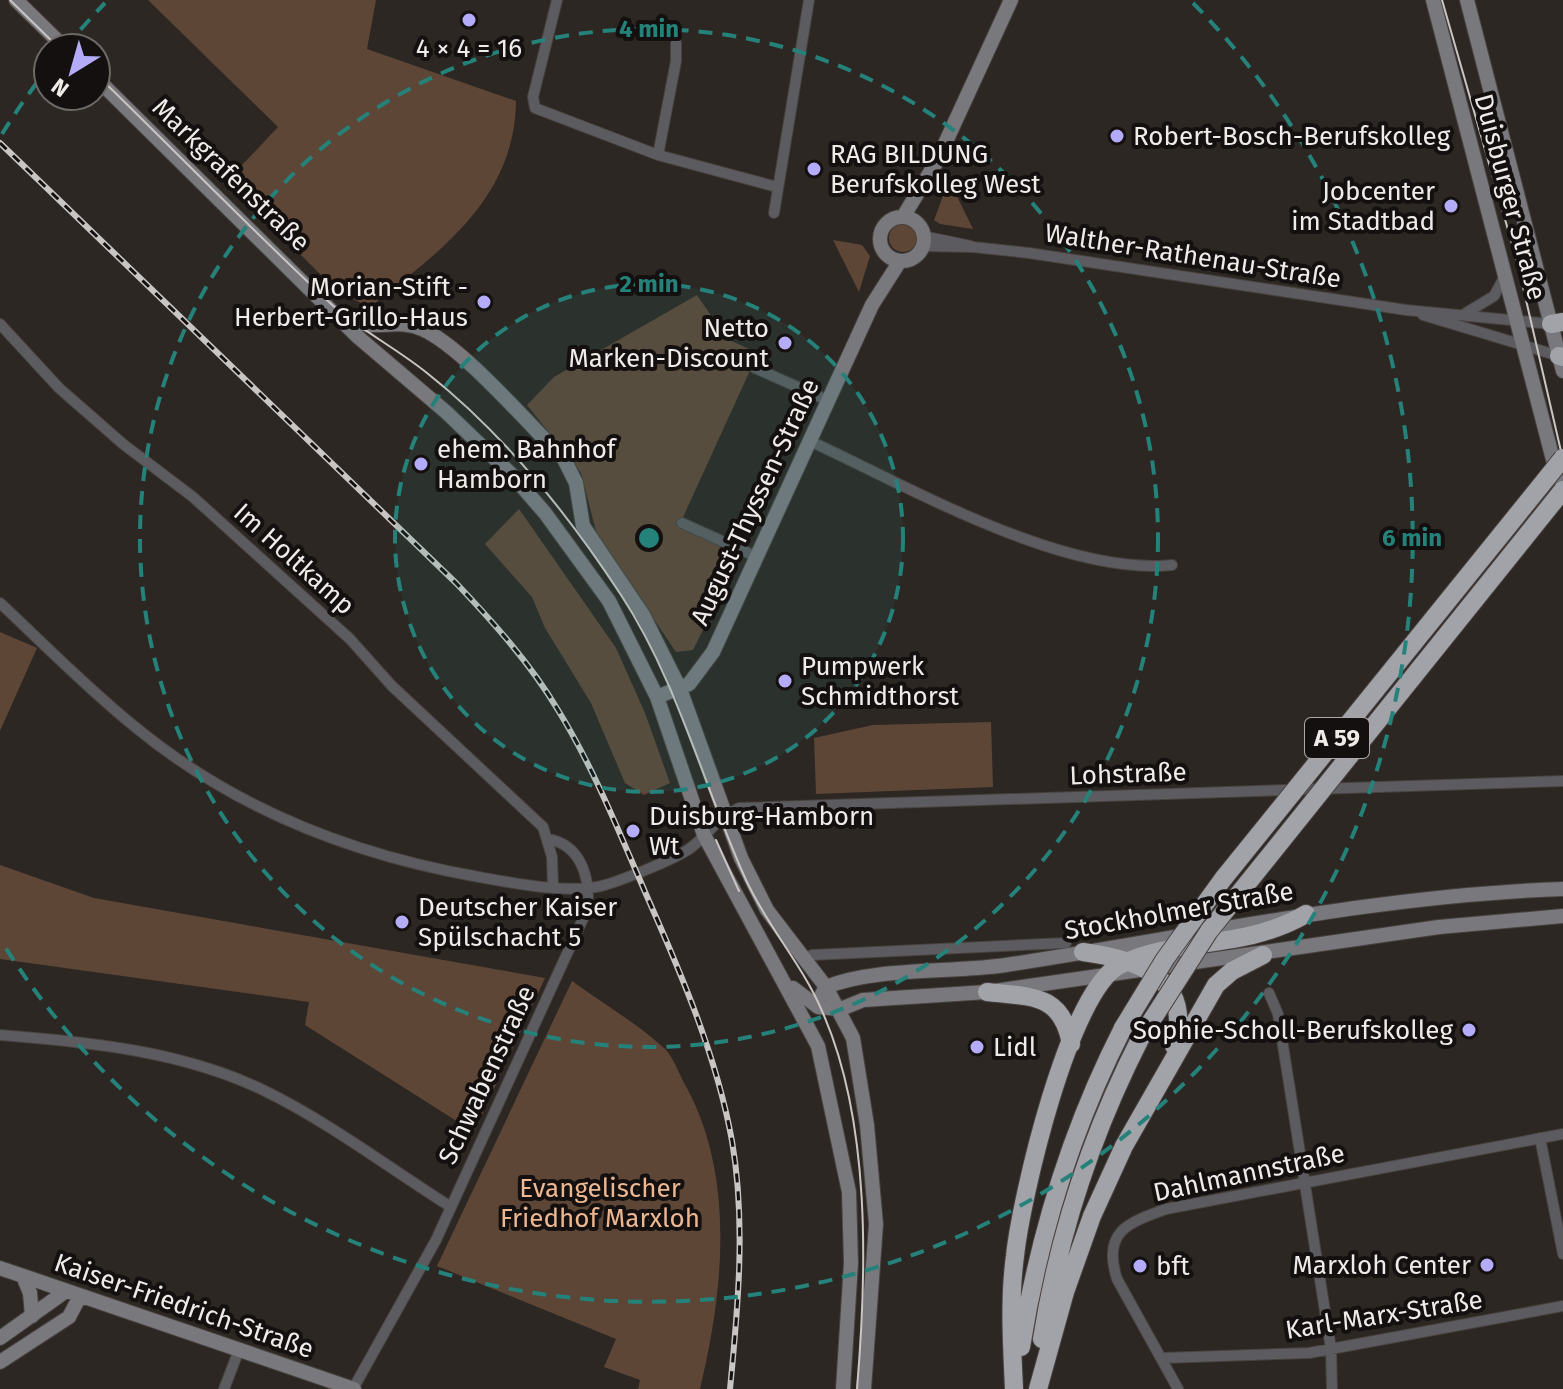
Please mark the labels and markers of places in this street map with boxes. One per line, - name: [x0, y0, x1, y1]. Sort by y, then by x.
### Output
- marker: 4 × 4 = 16: [460, 11, 478, 29]
- place label: 4 × 4 = 16: [416, 33, 522, 64]
- place label: Robert-Bosch-Berufskolleg: [1133, 121, 1451, 152]
- marker: Robert-Bosch-Berufskolleg: [1108, 127, 1126, 145]
- place label: RAG BILDUNG Berufskolleg West: [830, 139, 1041, 200]
- marker: RAG BILDUNG Berufskolleg West: [805, 160, 823, 178]
- place label: Jobcenter im Stadtbad: [1291, 176, 1435, 237]
- marker: Jobcenter im Stadtbad: [1442, 197, 1460, 215]
- place label: Morian-Stift - Herbert-Grillo-Haus: [234, 272, 468, 333]
- marker: Morian-Stift - Herbert-Grillo-Haus: [475, 293, 493, 311]
- place label: Netto Marken-Discount: [569, 313, 770, 374]
- marker: Netto Marken-Discount: [776, 334, 794, 352]
- place label: ehem. Bahnhof Hamborn: [437, 434, 618, 495]
- marker: ehem. Bahnhof Hamborn: [412, 455, 430, 473]
- centre of rings: [635, 524, 663, 552]
- place label: Pumpwerk Schmidthorst: [801, 651, 960, 712]
- marker: Pumpwerk Schmidthorst: [776, 672, 794, 690]
- place label: Duisburg-Hamborn Wt: [649, 801, 874, 862]
- marker: Duisburg-Hamborn Wt: [624, 822, 642, 840]
- place label: Deutscher Kaiser Spülschacht 5: [418, 892, 617, 953]
- marker: Deutscher Kaiser Spülschacht 5: [393, 913, 411, 931]
- place label: Sophie-Scholl-Berufskolleg: [1133, 1015, 1453, 1046]
- marker: Sophie-Scholl-Berufskolleg: [1460, 1021, 1478, 1039]
- place label: Lidl: [993, 1032, 1037, 1063]
- marker: Lidl: [968, 1038, 986, 1056]
- place label: Marxloh Center: [1293, 1250, 1471, 1281]
- place label: bft: [1156, 1251, 1190, 1282]
- marker: Marxloh Center: [1478, 1256, 1496, 1274]
- marker: bft: [1131, 1257, 1149, 1275]

